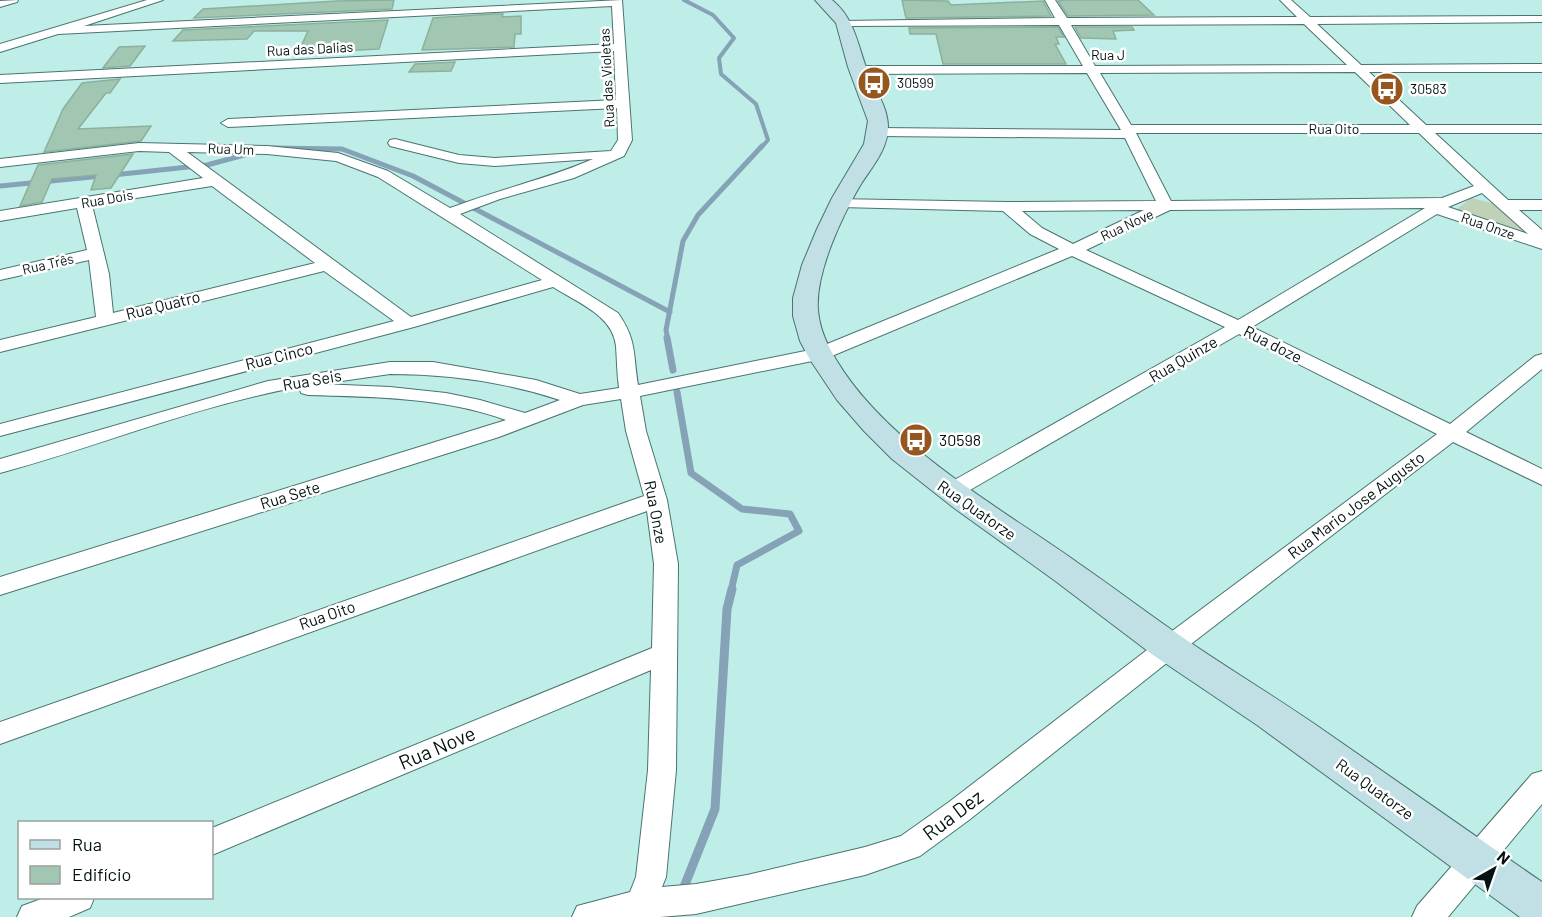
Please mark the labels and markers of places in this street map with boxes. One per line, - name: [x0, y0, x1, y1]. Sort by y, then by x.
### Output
- bus stop icon: 30599: [856, 65, 892, 101]
- bus stop icon: 30583: [1369, 71, 1405, 107]
- place label: 30599: [897, 74, 934, 91]
- place label: 30583: [1410, 80, 1447, 97]
- bus stop icon: 30598: [898, 422, 934, 458]
- place label: 30598: [939, 430, 981, 449]

